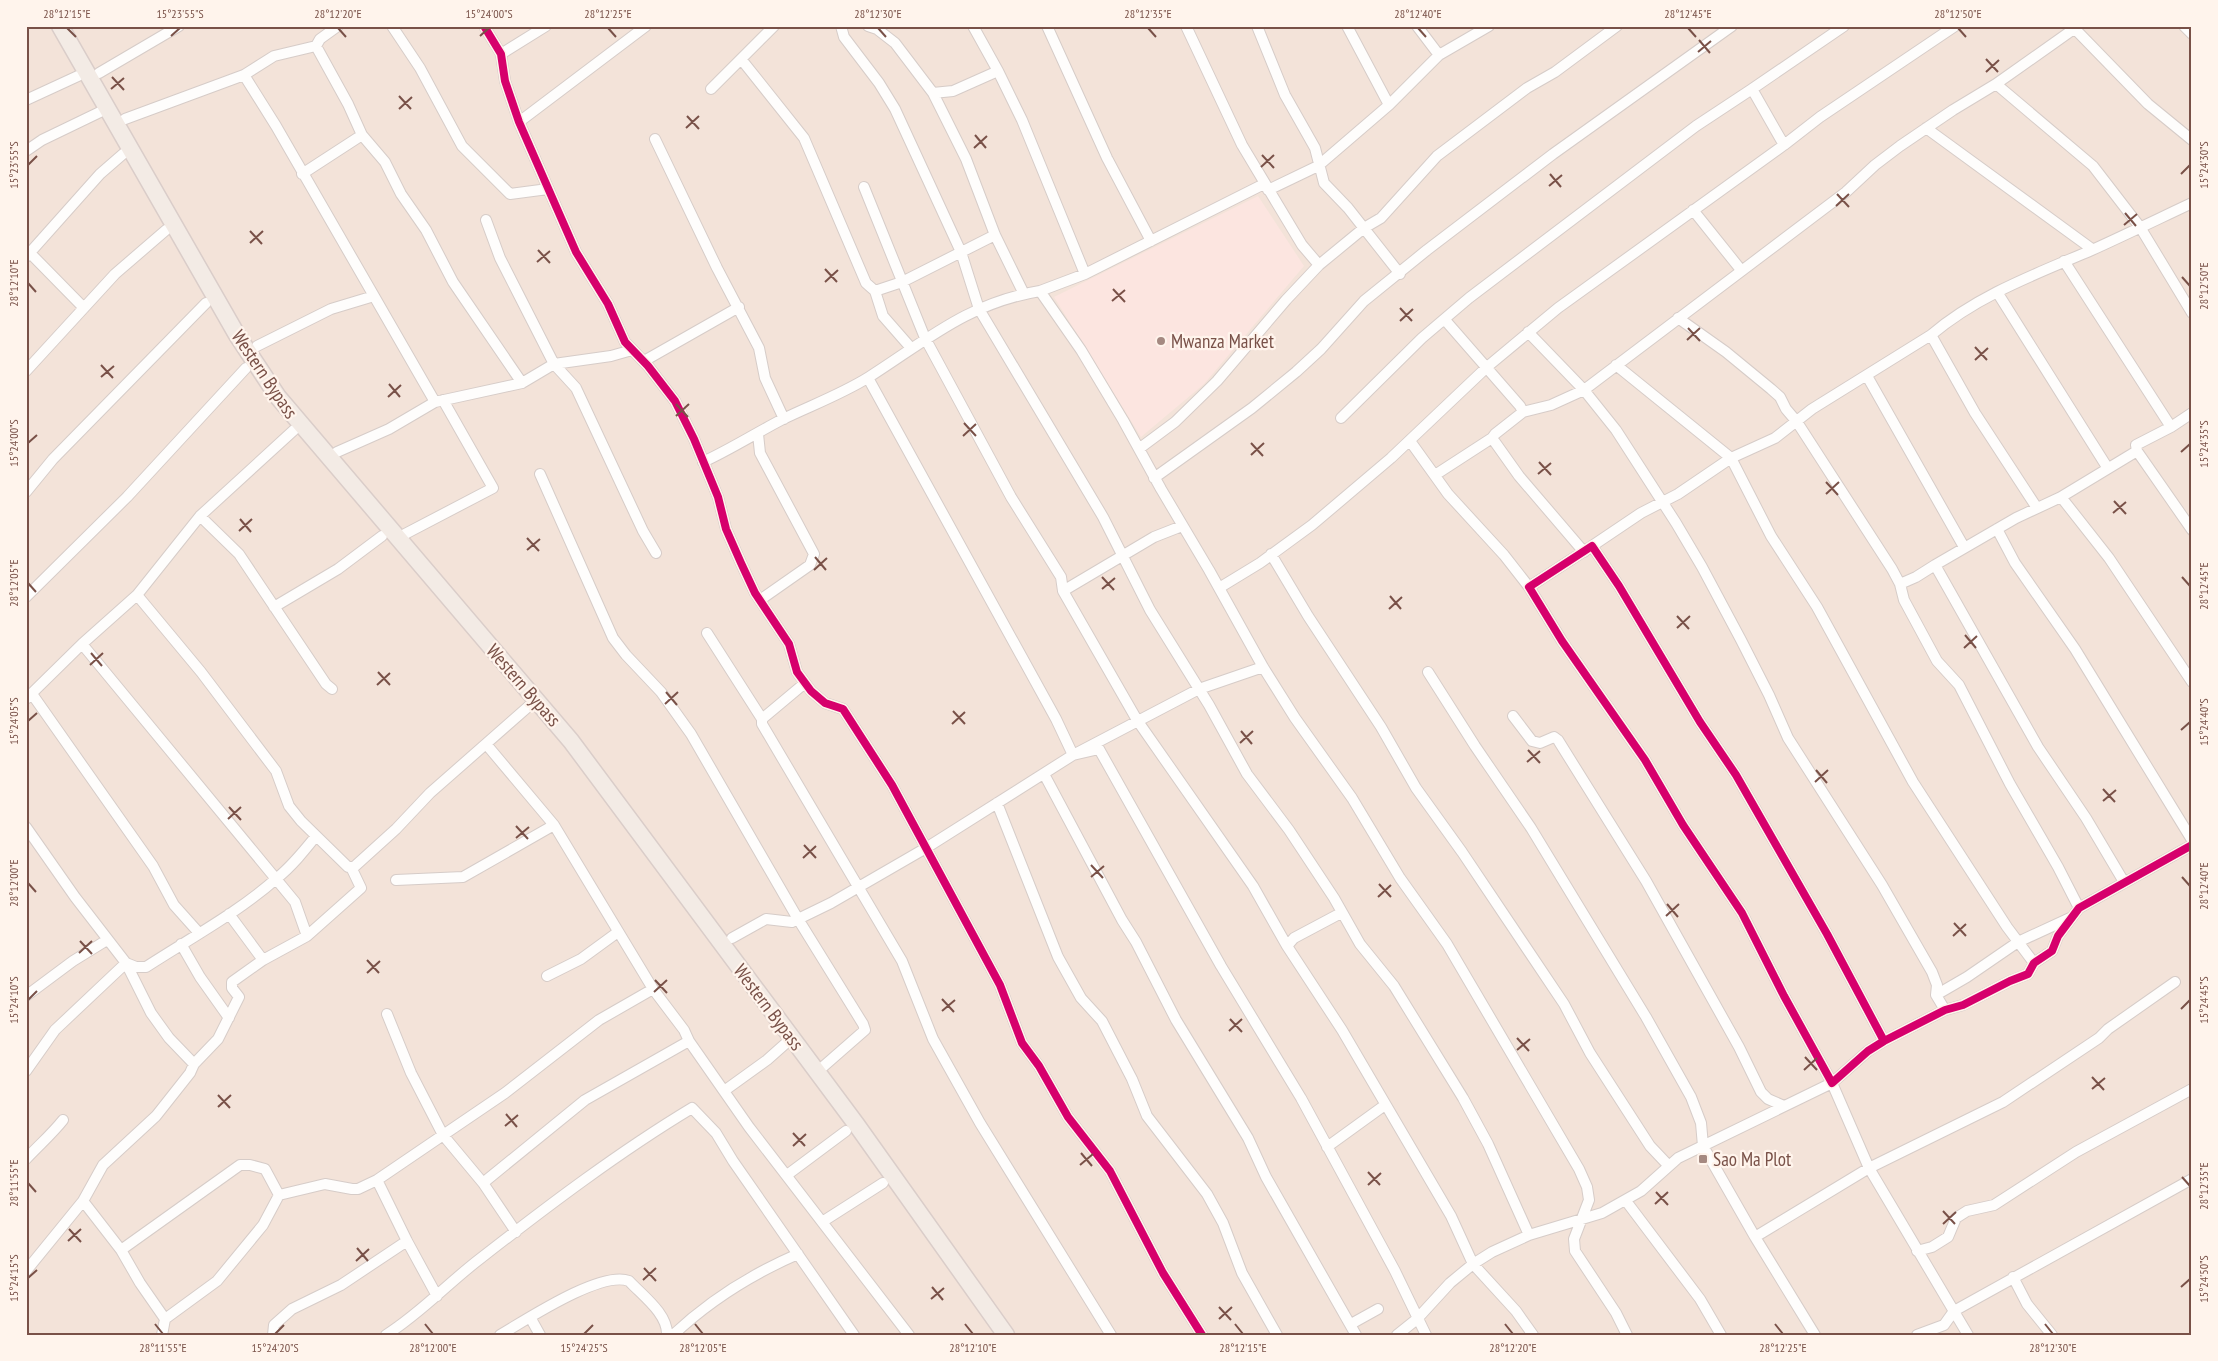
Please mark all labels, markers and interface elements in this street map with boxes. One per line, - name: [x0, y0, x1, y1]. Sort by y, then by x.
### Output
- text: 28°12'15"E: [43, 6, 91, 21]
- text: 15°23'55"S: [156, 6, 204, 21]
- text: 28°12'20"E: [314, 6, 362, 21]
- text: 15°24'00"S: [465, 6, 513, 21]
- text: 28°12'25"E: [584, 6, 632, 21]
- text: 28°12'30"E: [854, 6, 902, 21]
- text: 28°12'35"E: [1124, 6, 1172, 21]
- text: 28°12'40"E: [1394, 6, 1442, 21]
- text: 28°12'45"E: [1664, 6, 1712, 21]
- text: 28°12'50"E: [1934, 6, 1982, 21]
- text: 15°23'55"S: [6, 141, 21, 189]
- text: 15°24'30"S: [2196, 141, 2211, 189]
- text: 28°12'10"E: [6, 259, 21, 307]
- text: 28°12'50"E: [2196, 262, 2211, 310]
- street label: Western Bypass: [227, 325, 303, 423]
- place label: Mwanza Market: [1171, 329, 1275, 353]
- marker: Mwanza Market: [1155, 335, 1167, 347]
- text: 15°24'00"S: [6, 419, 21, 467]
- text: 15°24'35"S: [2196, 420, 2211, 468]
- text: 28°12'05"E: [6, 559, 21, 607]
- text: 28°12'45"E: [2196, 562, 2211, 610]
- street label: Western Bypass: [482, 639, 566, 731]
- text: 15°24'05"S: [6, 697, 21, 745]
- text: 15°24'40"S: [2196, 698, 2211, 746]
- text: 28°12'00"E: [6, 859, 21, 907]
- text: 28°12'40"E: [2196, 862, 2211, 910]
- street label: Western Bypass: [729, 959, 809, 1055]
- text: 15°24'10"S: [6, 976, 21, 1024]
- text: 15°24'45"S: [2196, 976, 2211, 1024]
- place label: Sao Ma Plot: [1713, 1147, 1792, 1171]
- marker: Sao Ma Plot: [1697, 1153, 1709, 1165]
- text: 28°11'55"E: [6, 1159, 21, 1207]
- text: 28°12'35"E: [2196, 1162, 2211, 1210]
- text: 15°24'15"S: [6, 1254, 21, 1302]
- text: 15°24'50"S: [2196, 1255, 2211, 1303]
- text: 28°11'55"E: [139, 1340, 187, 1355]
- text: 15°24'20"S: [251, 1340, 299, 1355]
- text: 28°12'00"E: [409, 1340, 457, 1355]
- text: 15°24'25"S: [560, 1340, 608, 1355]
- text: 28°12'05"E: [679, 1340, 727, 1355]
- text: 28°12'10"E: [949, 1340, 997, 1355]
- text: 28°12'15"E: [1219, 1340, 1267, 1355]
- text: 28°12'20"E: [1489, 1340, 1537, 1355]
- text: 28°12'25"E: [1759, 1340, 1807, 1355]
- text: 28°12'30"E: [2029, 1340, 2077, 1355]

